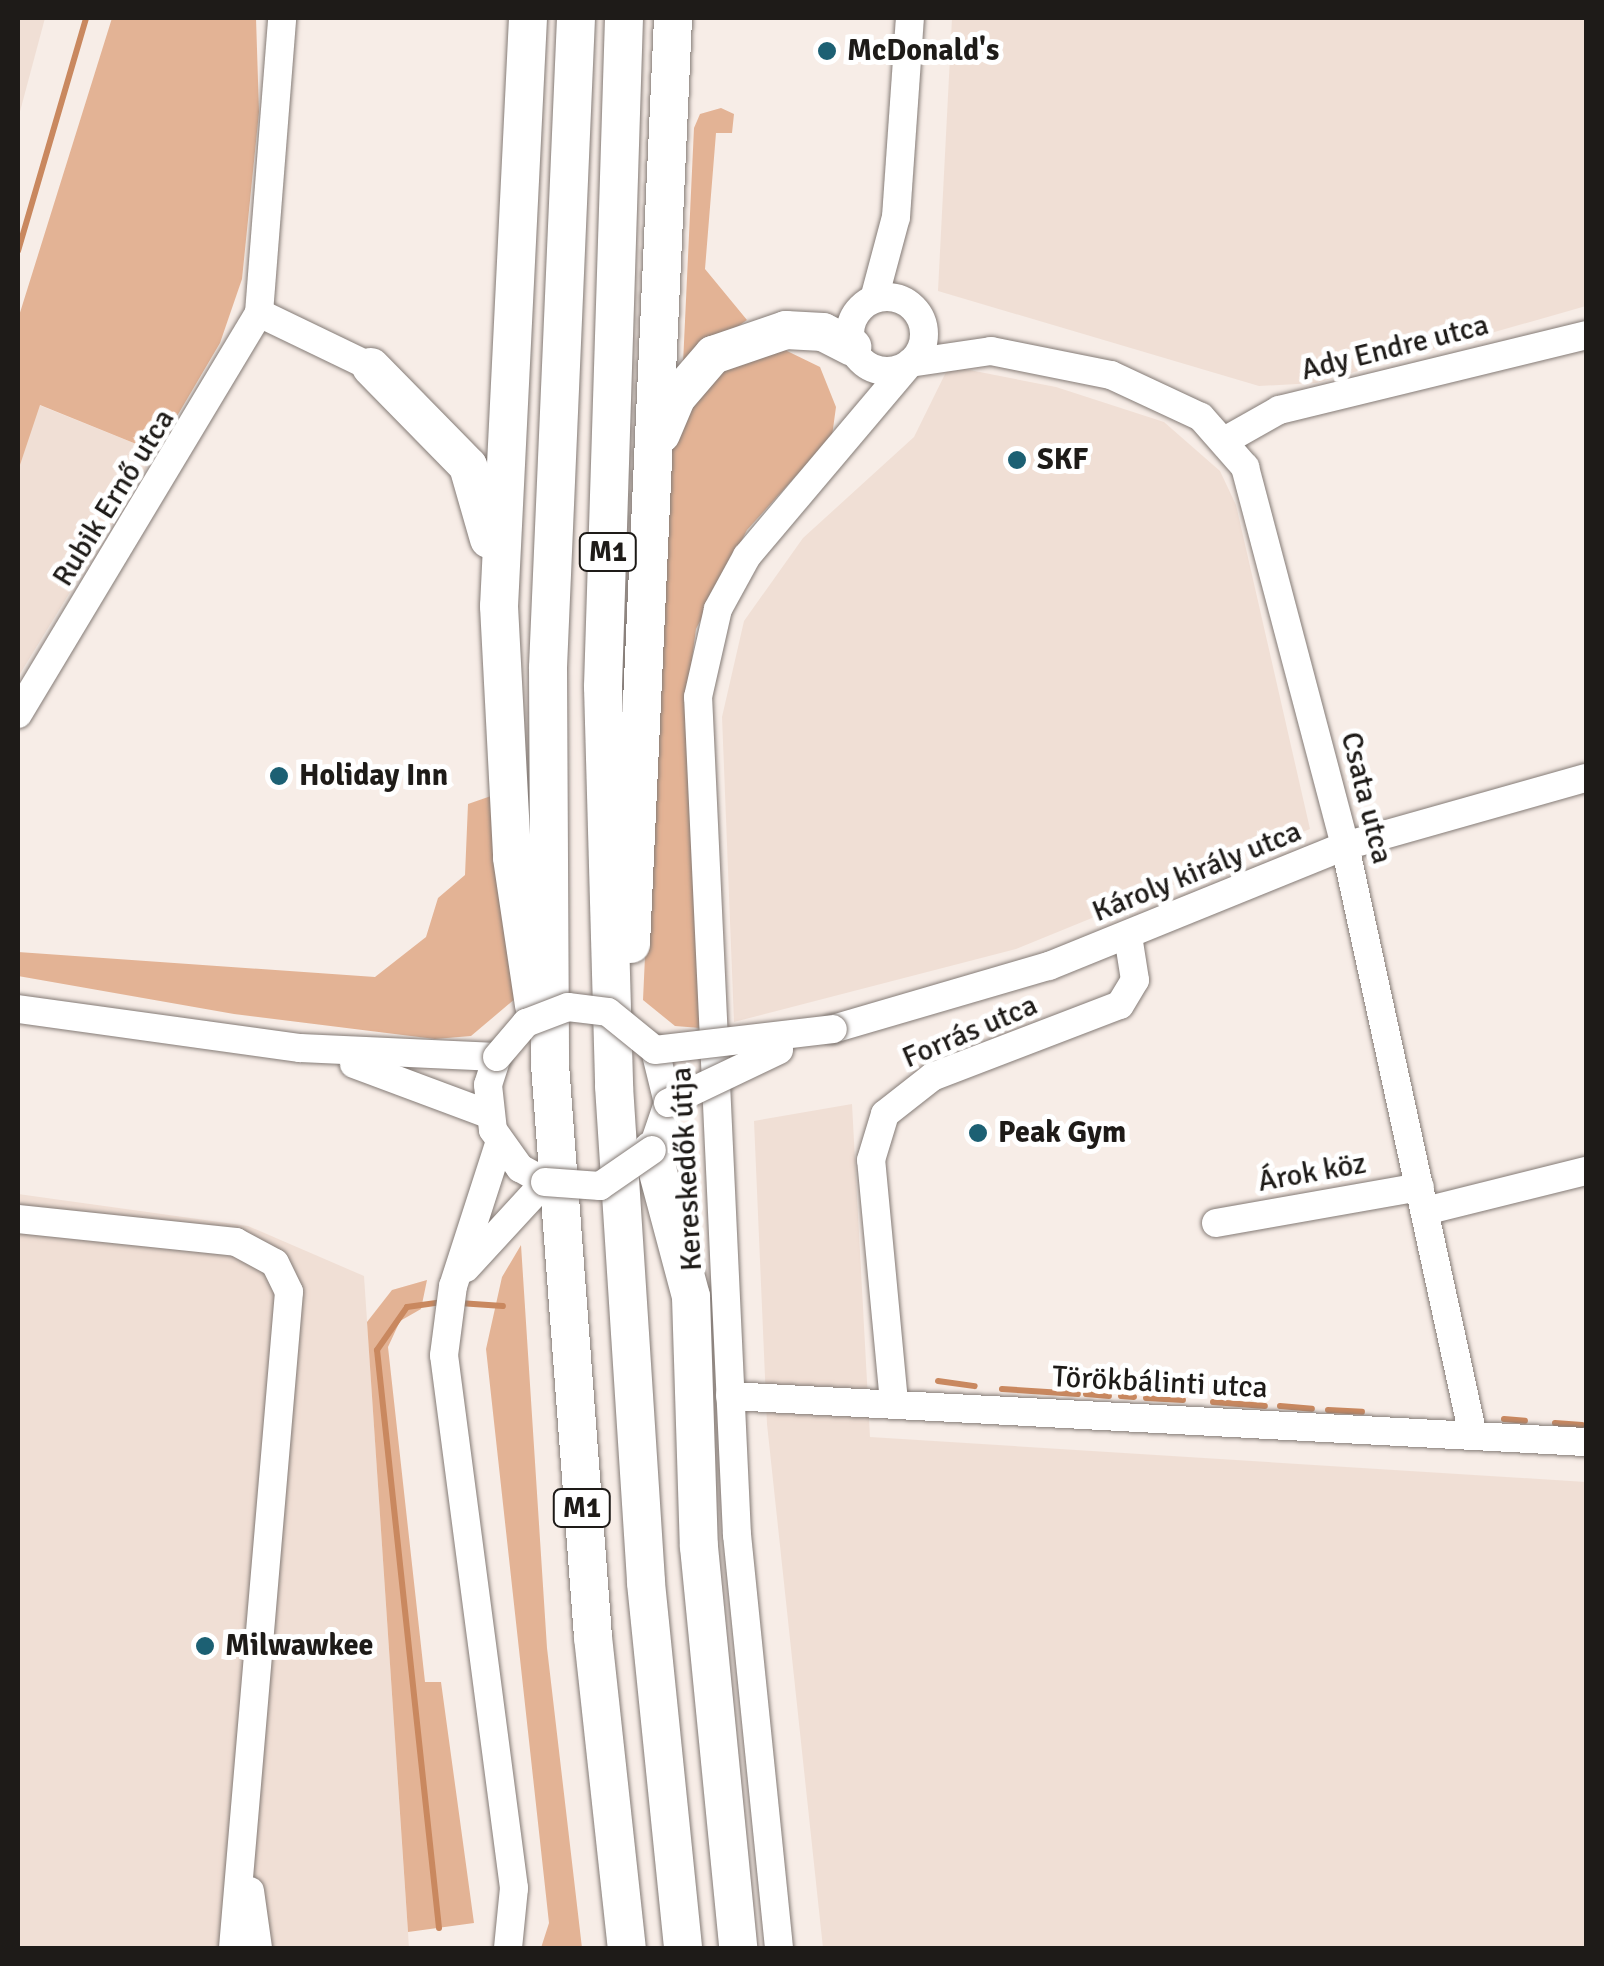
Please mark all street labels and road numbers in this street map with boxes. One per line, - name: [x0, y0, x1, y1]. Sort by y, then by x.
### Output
- street label: Ady Endre utca: [1298, 307, 1492, 389]
- street label: Rubik Ernő utca: [45, 403, 183, 593]
- road number: M1: [578, 529, 638, 575]
- street label: Csata utca: [1332, 728, 1400, 868]
- street label: Károly király utca: [1087, 814, 1307, 930]
- street label: Forrás utca: [897, 987, 1043, 1077]
- street label: Kereskedők útja: [664, 1066, 710, 1272]
- street label: Árok köz: [1255, 1146, 1369, 1200]
- street label: Törökbálinti utca: [1051, 1359, 1269, 1407]
- road number: M1: [552, 1485, 612, 1531]

